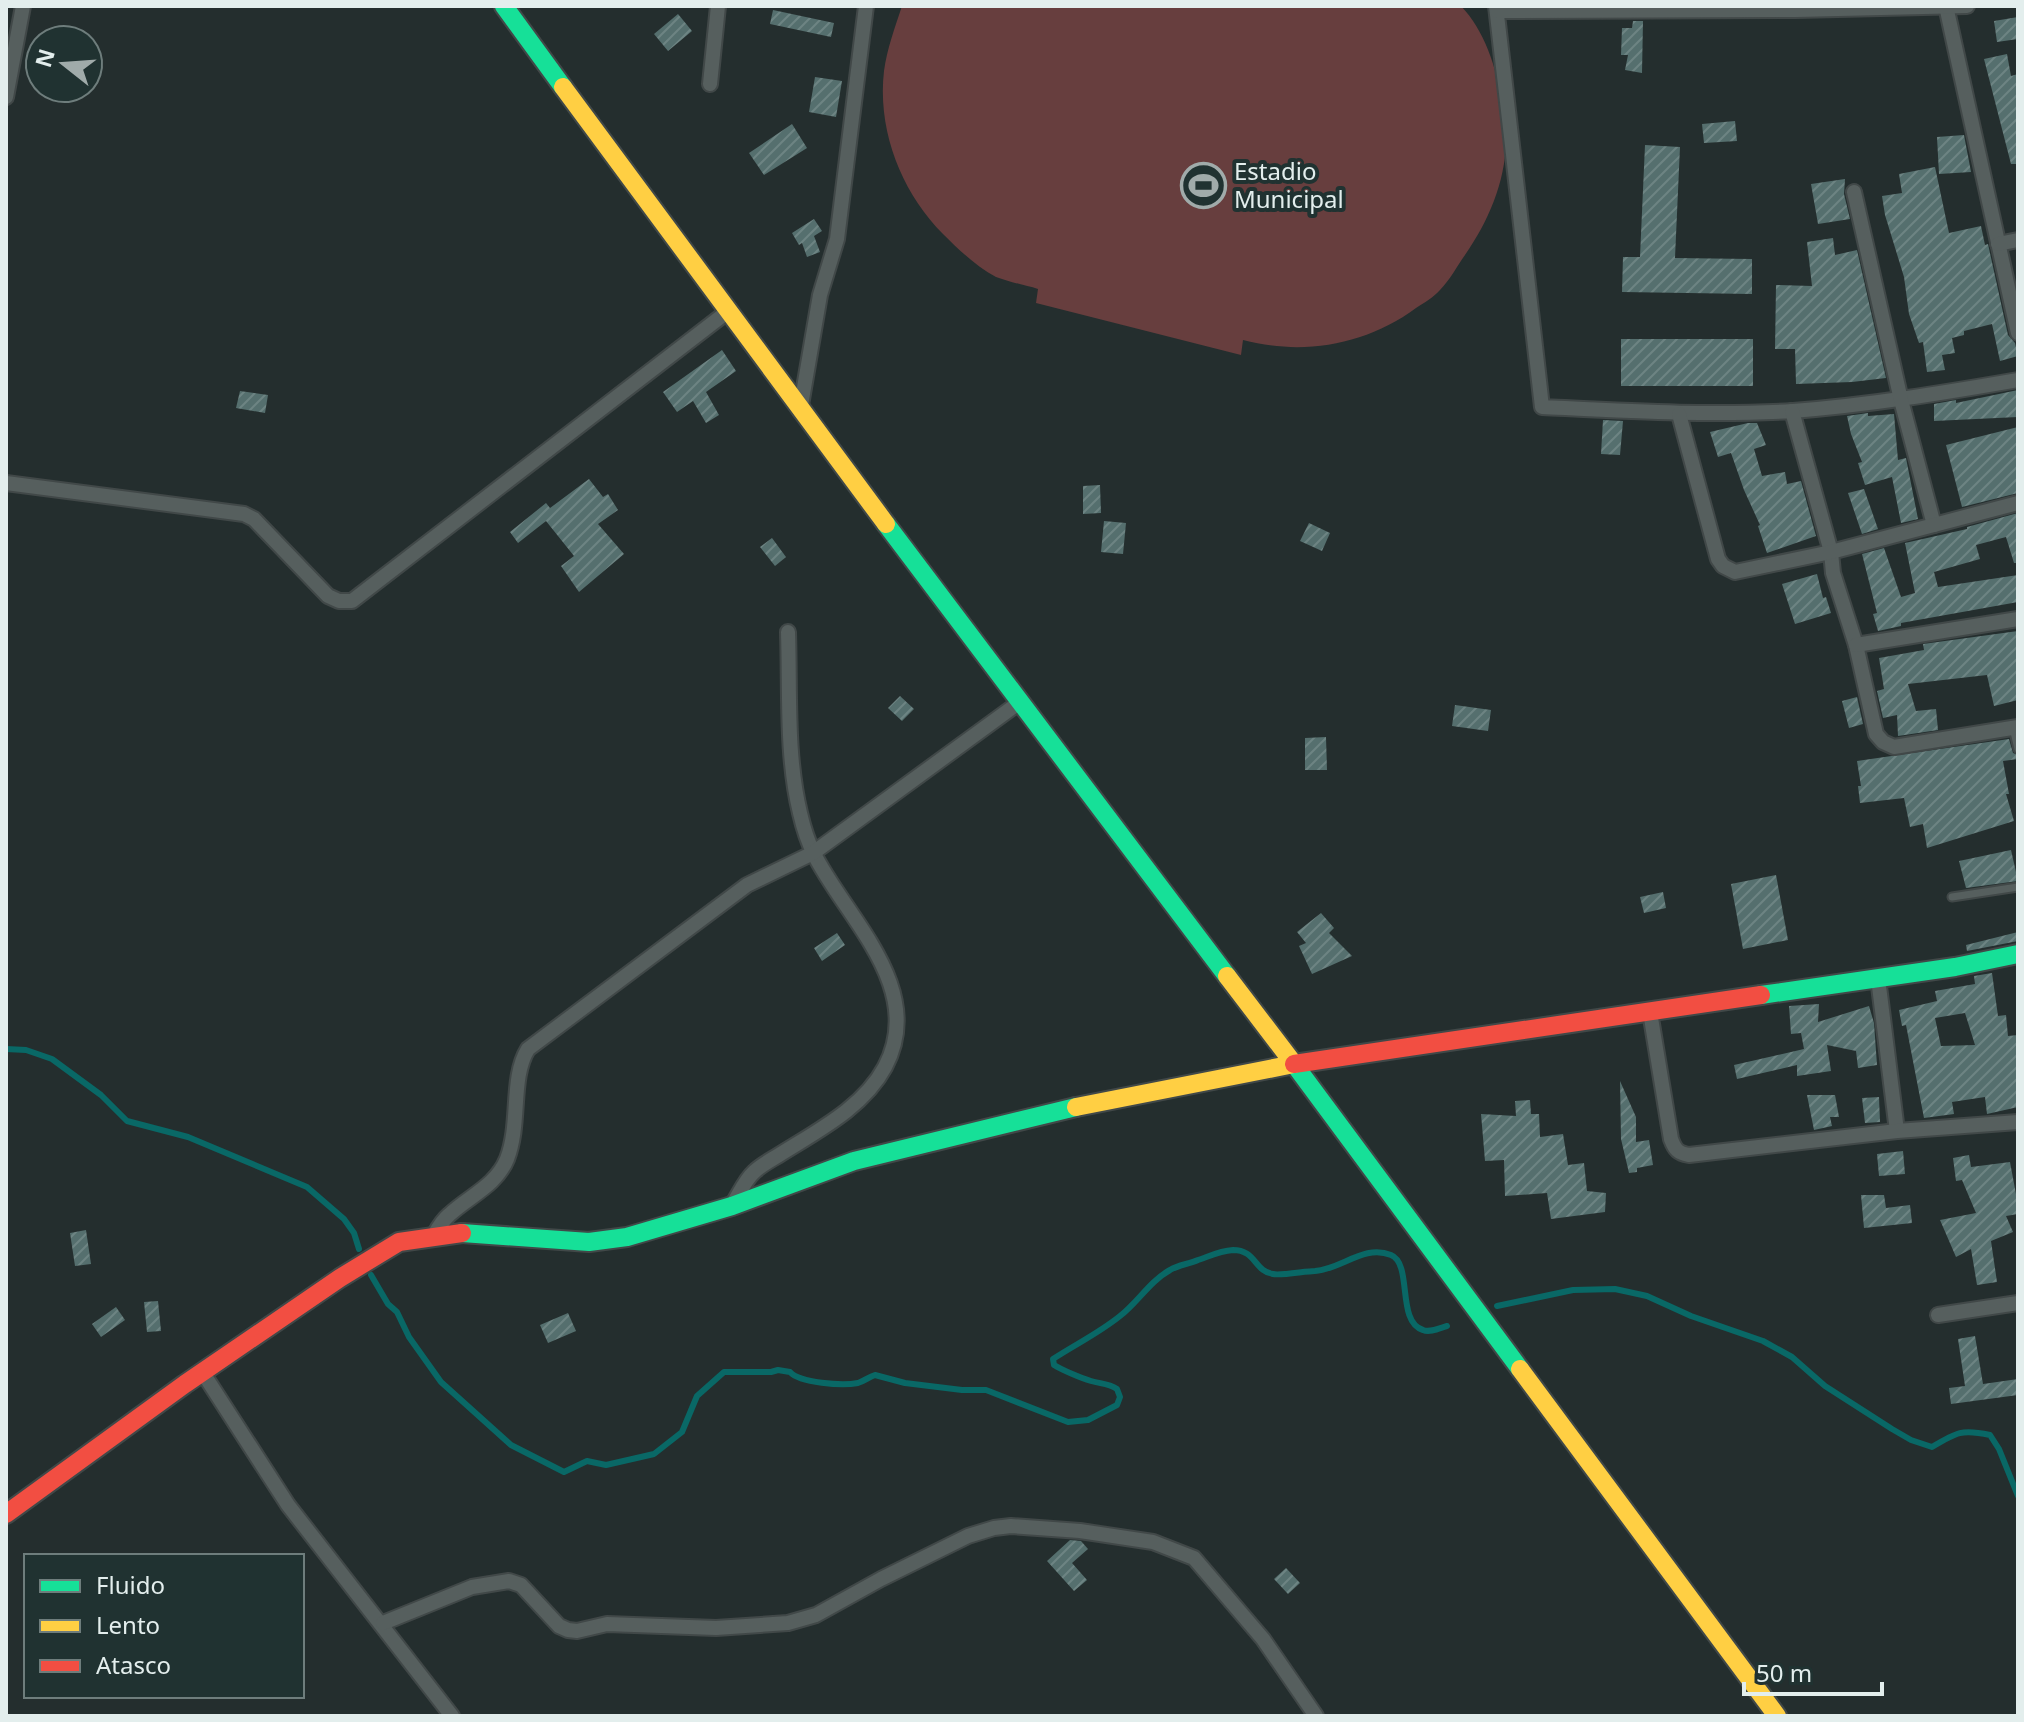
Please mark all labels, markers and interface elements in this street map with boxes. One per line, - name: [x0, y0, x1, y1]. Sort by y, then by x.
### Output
- north arrow: [24, 24, 104, 104]
- text: N: [27, 45, 61, 71]
- place label: Estadio Municipal: [1234, 154, 1344, 215]
- sports icon: Estadio Municipal: [1179, 162, 1227, 210]
- legend: [24, 1554, 304, 1698]
- text: Fluido: [96, 1568, 165, 1601]
- text: Lento: [96, 1608, 160, 1641]
- scale bar: [1744, 1646, 1882, 1696]
- text: Atasco: [96, 1648, 171, 1681]
- text: 50 m: [1756, 1656, 1812, 1689]

